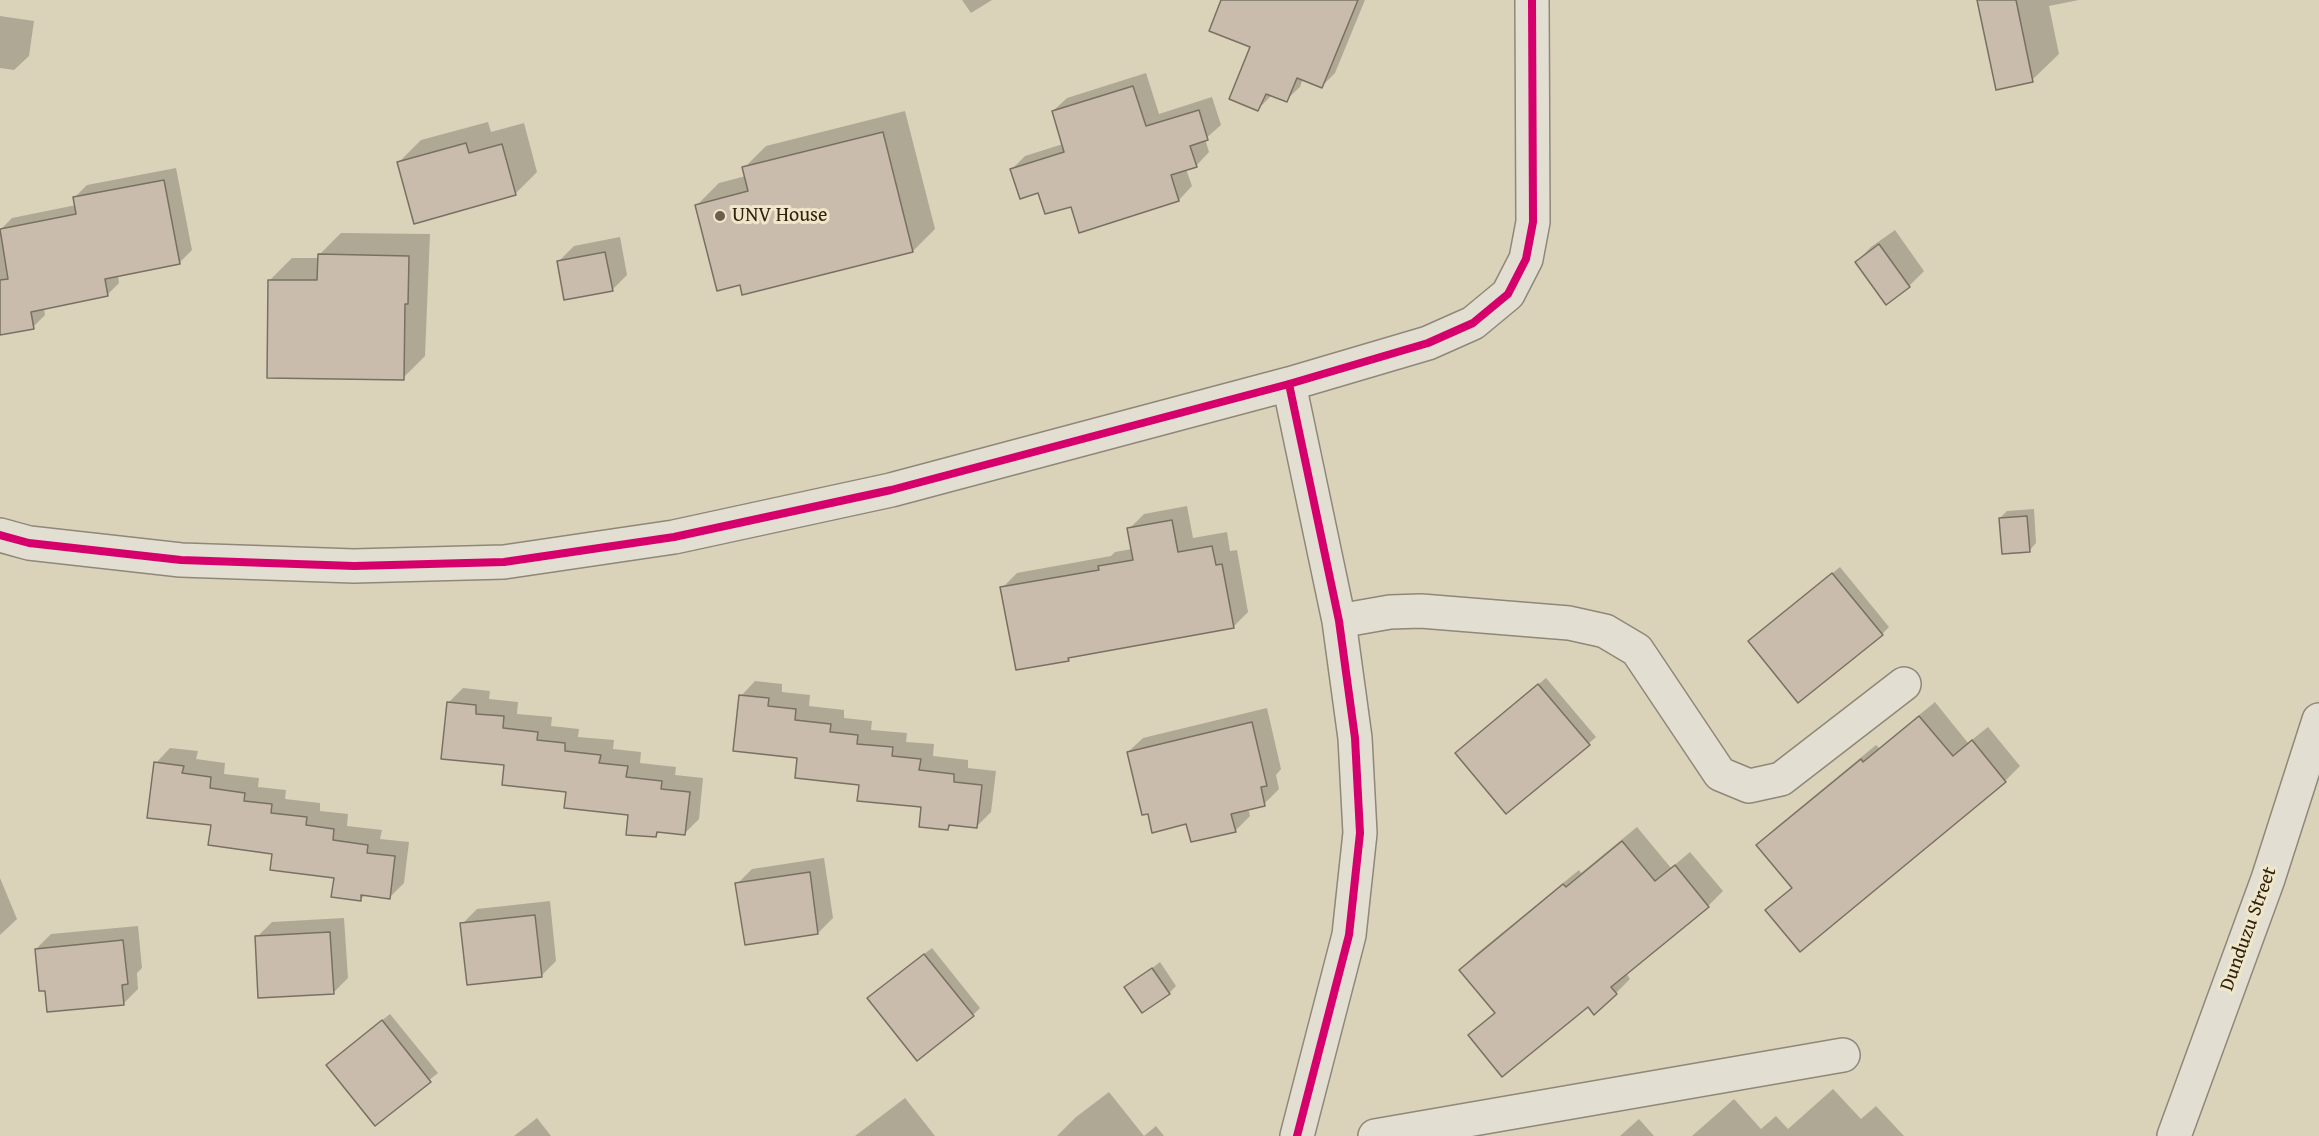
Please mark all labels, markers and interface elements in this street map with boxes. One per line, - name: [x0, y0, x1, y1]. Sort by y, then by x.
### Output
- place label: UNV House: [732, 204, 827, 228]
- marker: UNV House: [713, 209, 727, 223]
- street label: Dunduzu Street: [2215, 864, 2283, 994]

